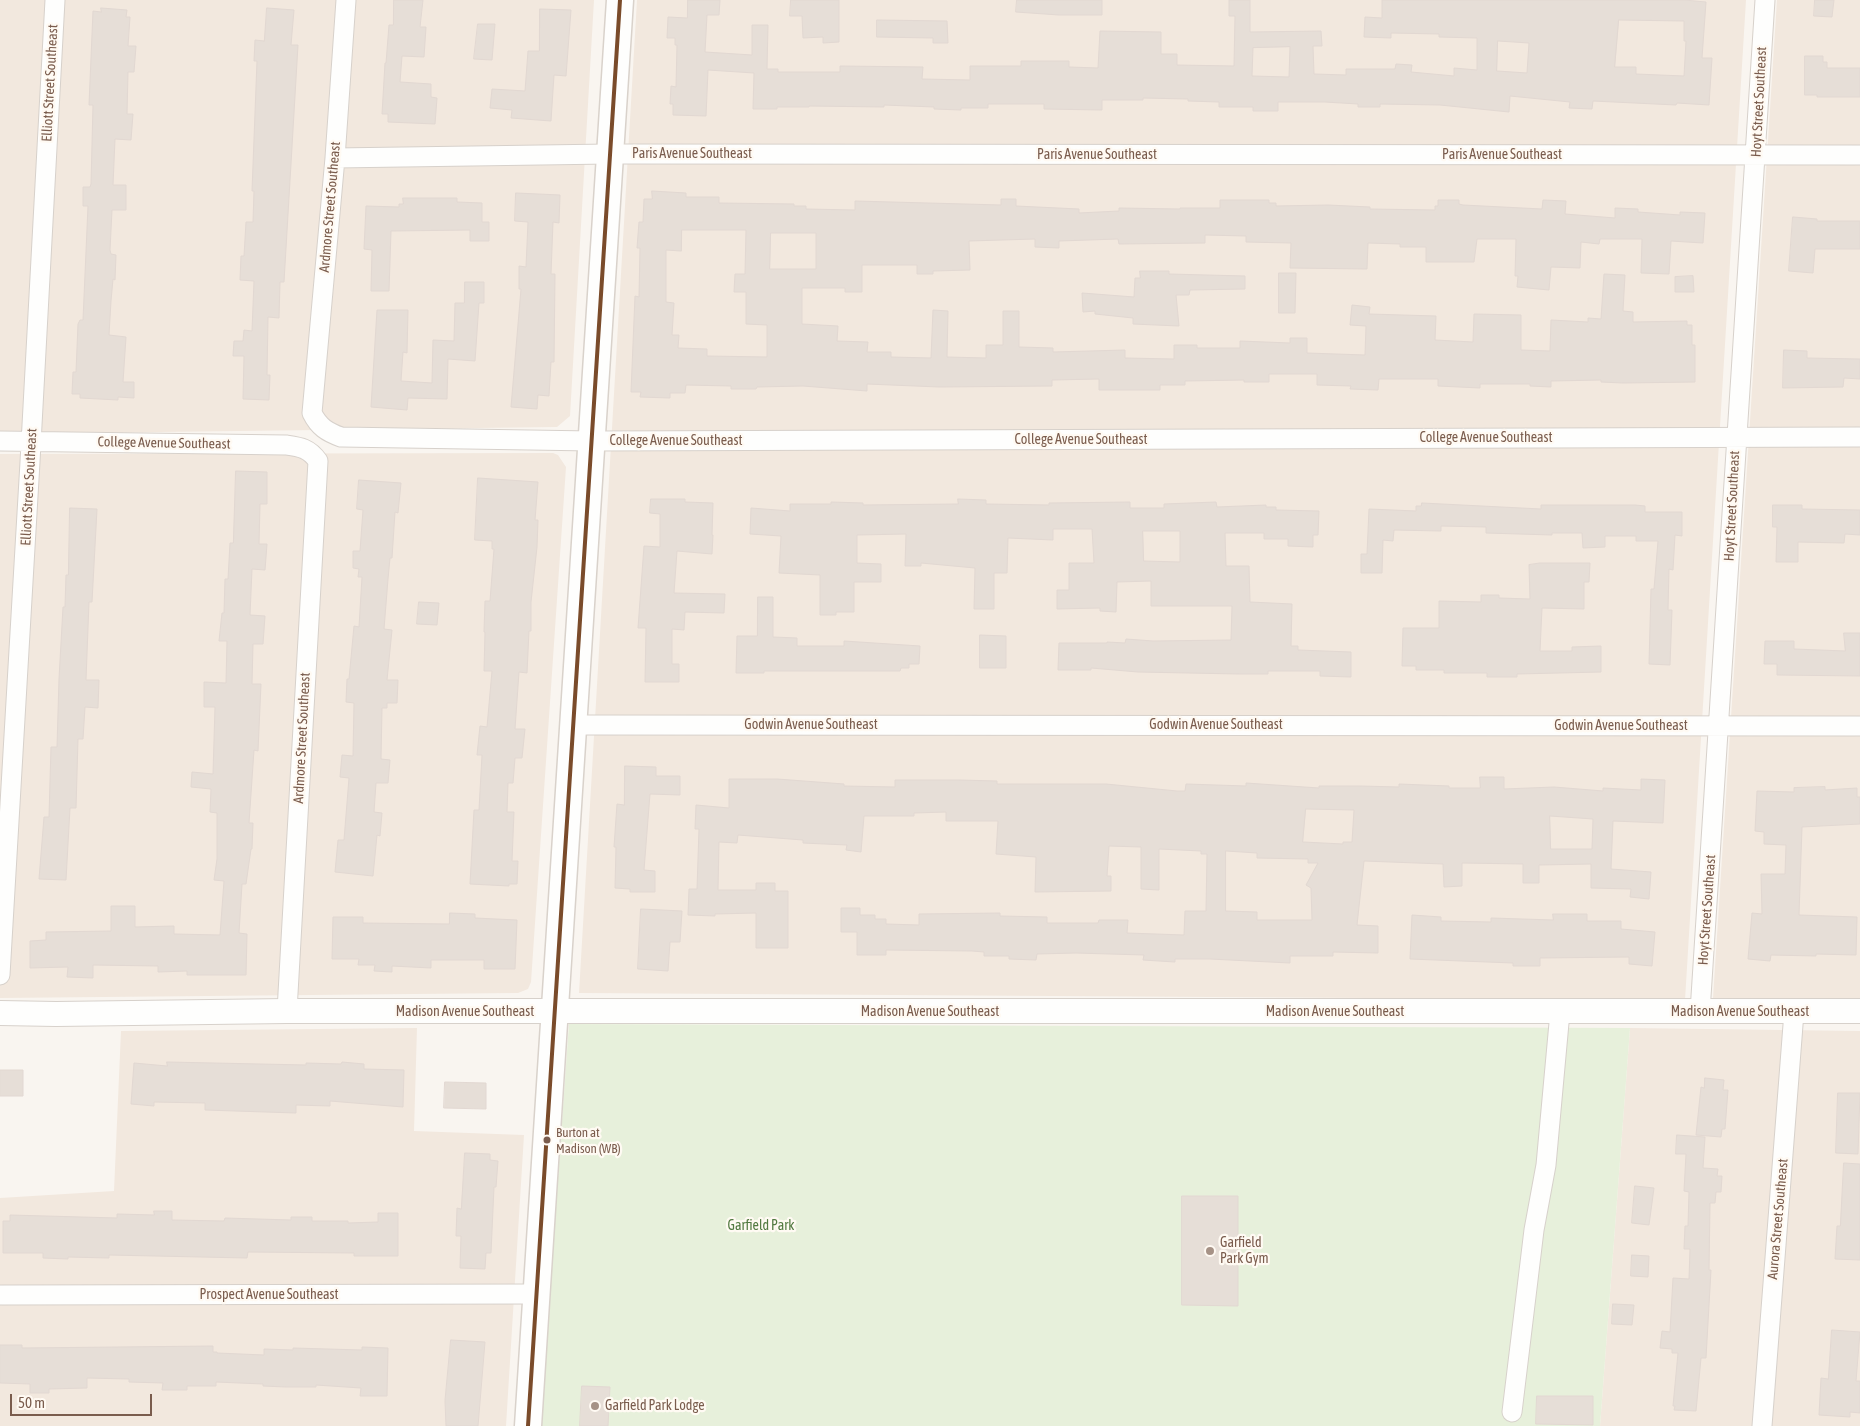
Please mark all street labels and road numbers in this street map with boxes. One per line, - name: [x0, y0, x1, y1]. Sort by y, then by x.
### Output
- street label: Elliott Street Southeast: [39, 24, 61, 142]
- street label: Hoyt Street Southeast: [1748, 46, 1770, 158]
- street label: Ardmore Street Southeast: [316, 141, 344, 273]
- street label: Paris Avenue Southeast: [632, 146, 752, 162]
- street label: Paris Avenue Southeast: [1037, 147, 1157, 163]
- street label: Paris Avenue Southeast: [1442, 147, 1562, 163]
- street label: Elliott Street Southeast: [18, 428, 40, 546]
- street label: College Avenue Southeast: [1419, 430, 1553, 446]
- street label: College Avenue Southeast: [1014, 432, 1148, 448]
- street label: College Avenue Southeast: [97, 433, 231, 453]
- street label: College Avenue Southeast: [609, 433, 743, 449]
- street label: Hoyt Street Southeast: [1721, 450, 1743, 562]
- street label: Ardmore Street Southeast: [290, 672, 314, 804]
- street label: Godwin Avenue Southeast: [744, 717, 878, 733]
- street label: Godwin Avenue Southeast: [1149, 717, 1283, 733]
- street label: Godwin Avenue Southeast: [1554, 718, 1688, 734]
- street label: Hoyt Street Southeast: [1695, 854, 1719, 966]
- street label: Madison Avenue Southeast: [396, 1004, 534, 1020]
- street label: Madison Avenue Southeast: [861, 1004, 999, 1020]
- street label: Madison Avenue Southeast: [1266, 1004, 1404, 1020]
- street label: Madison Avenue Southeast: [1671, 1004, 1809, 1020]
- street label: Aurora Street Southeast: [1764, 1158, 1792, 1280]
- street label: Prospect Avenue Southeast: [199, 1287, 339, 1303]

